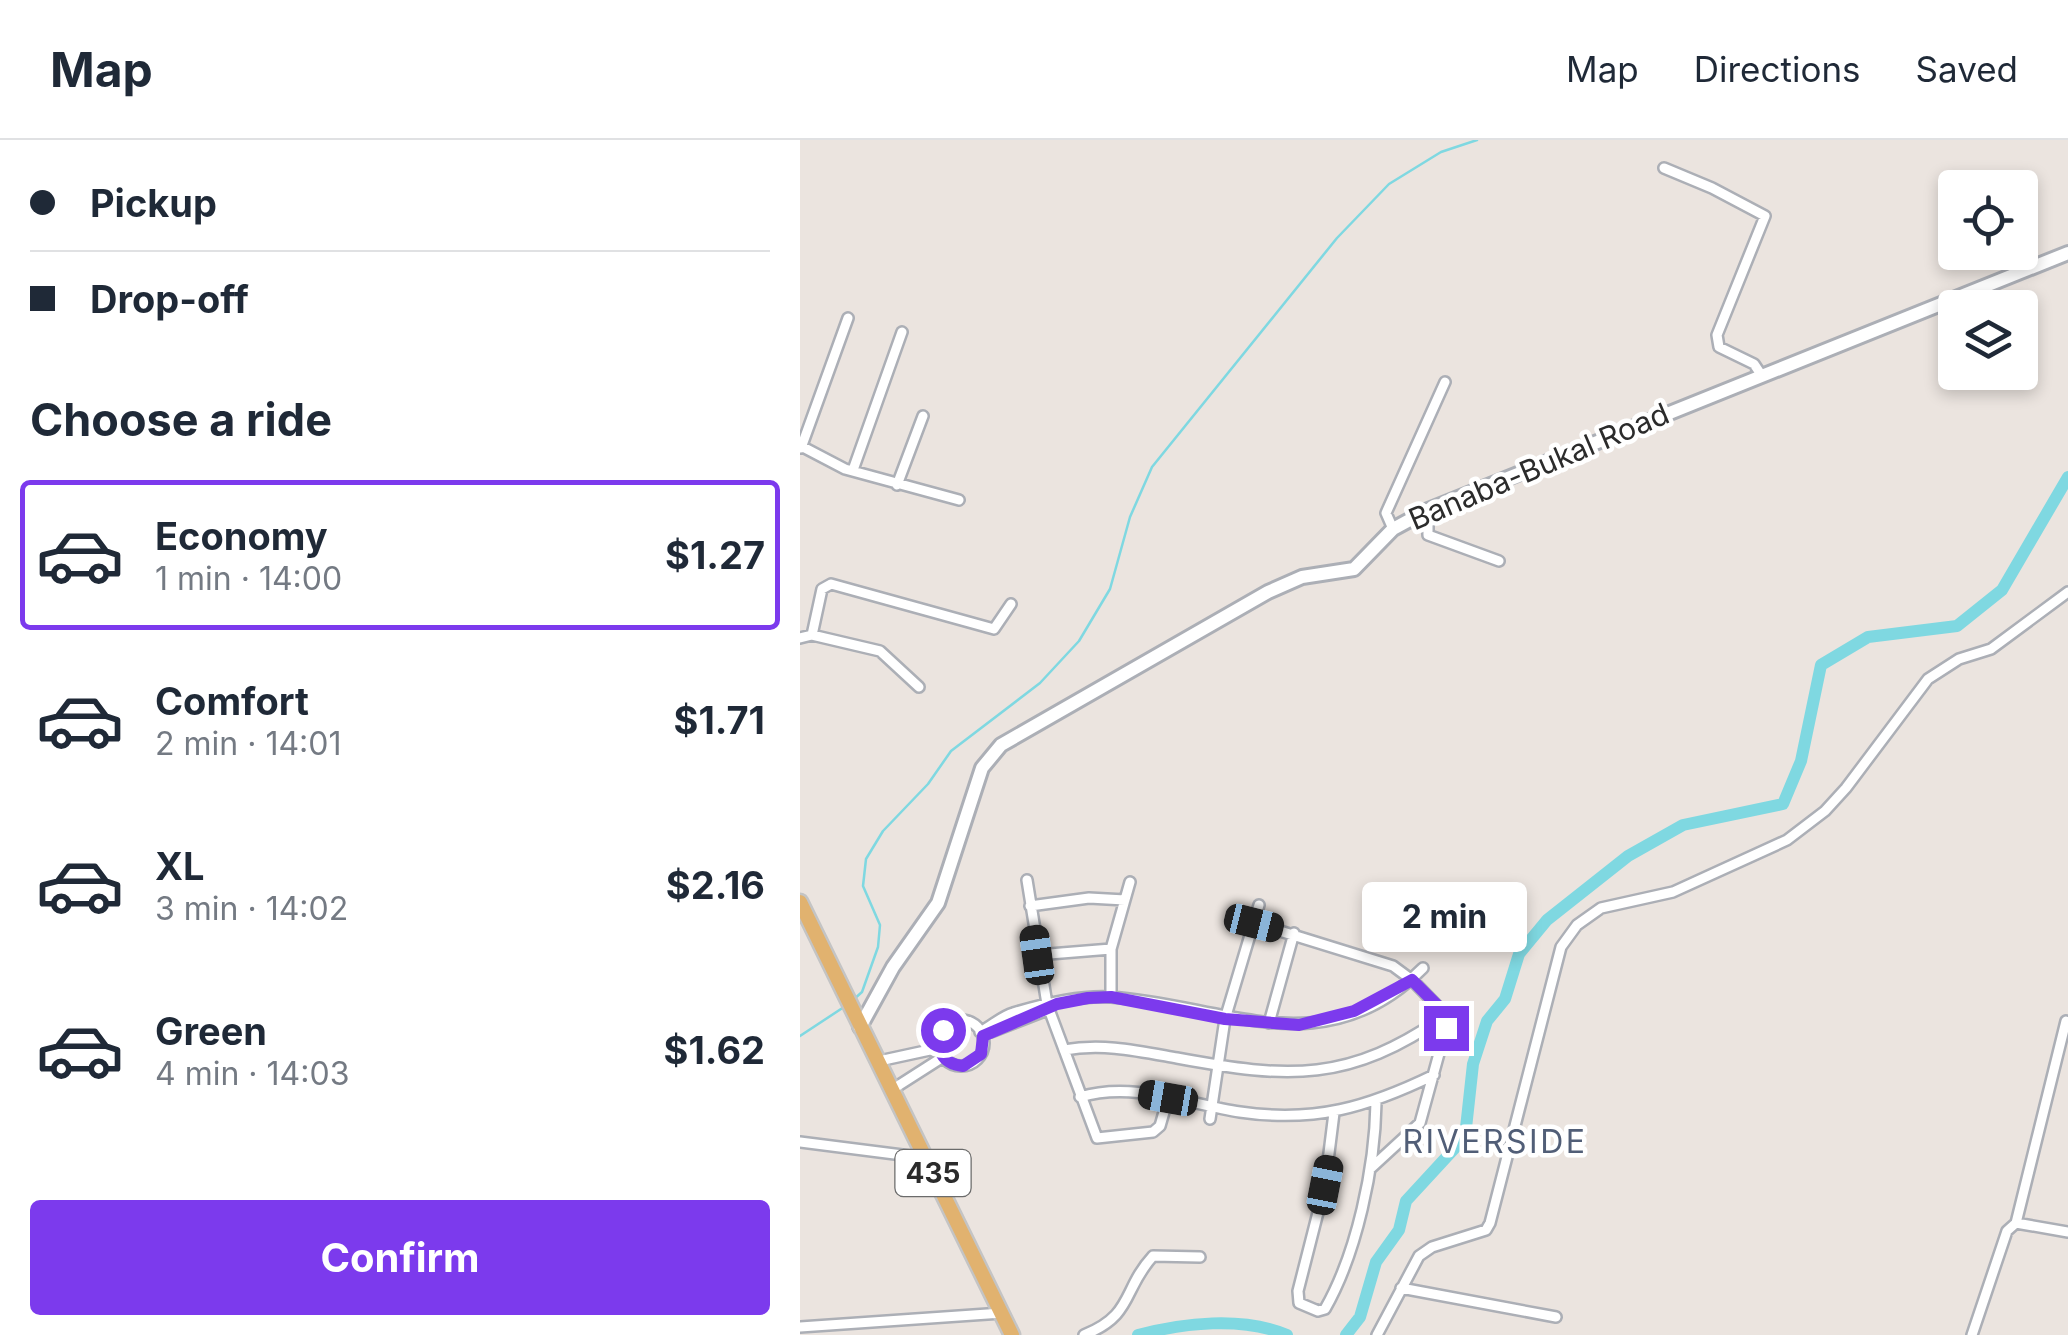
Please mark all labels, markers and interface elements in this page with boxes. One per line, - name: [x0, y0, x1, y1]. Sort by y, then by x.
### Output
- text: Map: [50, 40, 153, 99]
- text: Map: [1566, 48, 1639, 90]
- text: Directions: [1694, 48, 1861, 90]
- text: Saved: [1916, 48, 2018, 90]
- map controls: [1938, 170, 2038, 390]
- button: locate: [1938, 170, 2038, 270]
- text: Pickup: [90, 180, 217, 226]
- text: Drop-off: [90, 276, 249, 322]
- button: layers: [1938, 290, 2038, 390]
- text: Choose a ride: [30, 392, 332, 447]
- street label: Banaba-Bukal Road: [1403, 395, 1674, 537]
- icon: car: [35, 510, 125, 600]
- text: Economy: [155, 513, 328, 559]
- text: $1.27: [665, 532, 765, 578]
- text: 1 min · 14:00: [155, 559, 342, 598]
- icon: car: [35, 675, 125, 765]
- text: Comfort: [155, 678, 309, 724]
- text: $1.71: [674, 697, 765, 743]
- text: 2 min · 14:01: [155, 724, 342, 763]
- icon: car: [35, 840, 125, 930]
- text: XL: [155, 843, 205, 889]
- text: $2.16: [666, 862, 765, 908]
- callout: 2 min: [1364, 883, 1528, 953]
- text: 3 min · 14:02: [155, 889, 348, 928]
- text: 2 min: [1402, 897, 1487, 936]
- car: [1221, 901, 1287, 945]
- car: [1018, 923, 1056, 987]
- icon: car: [35, 1005, 125, 1095]
- route end: [1424, 1006, 1469, 1051]
- text: Green: [155, 1008, 267, 1054]
- route start: [921, 1008, 966, 1053]
- text: $1.62: [664, 1027, 765, 1073]
- text: 4 min · 14:03: [155, 1054, 349, 1093]
- car: [1136, 1078, 1200, 1118]
- district label: RIVERSIDE: [1402, 1122, 1588, 1161]
- road number: 435: [896, 1150, 970, 1196]
- car: [1305, 1153, 1345, 1217]
- button: Confirm: [30, 1200, 770, 1315]

